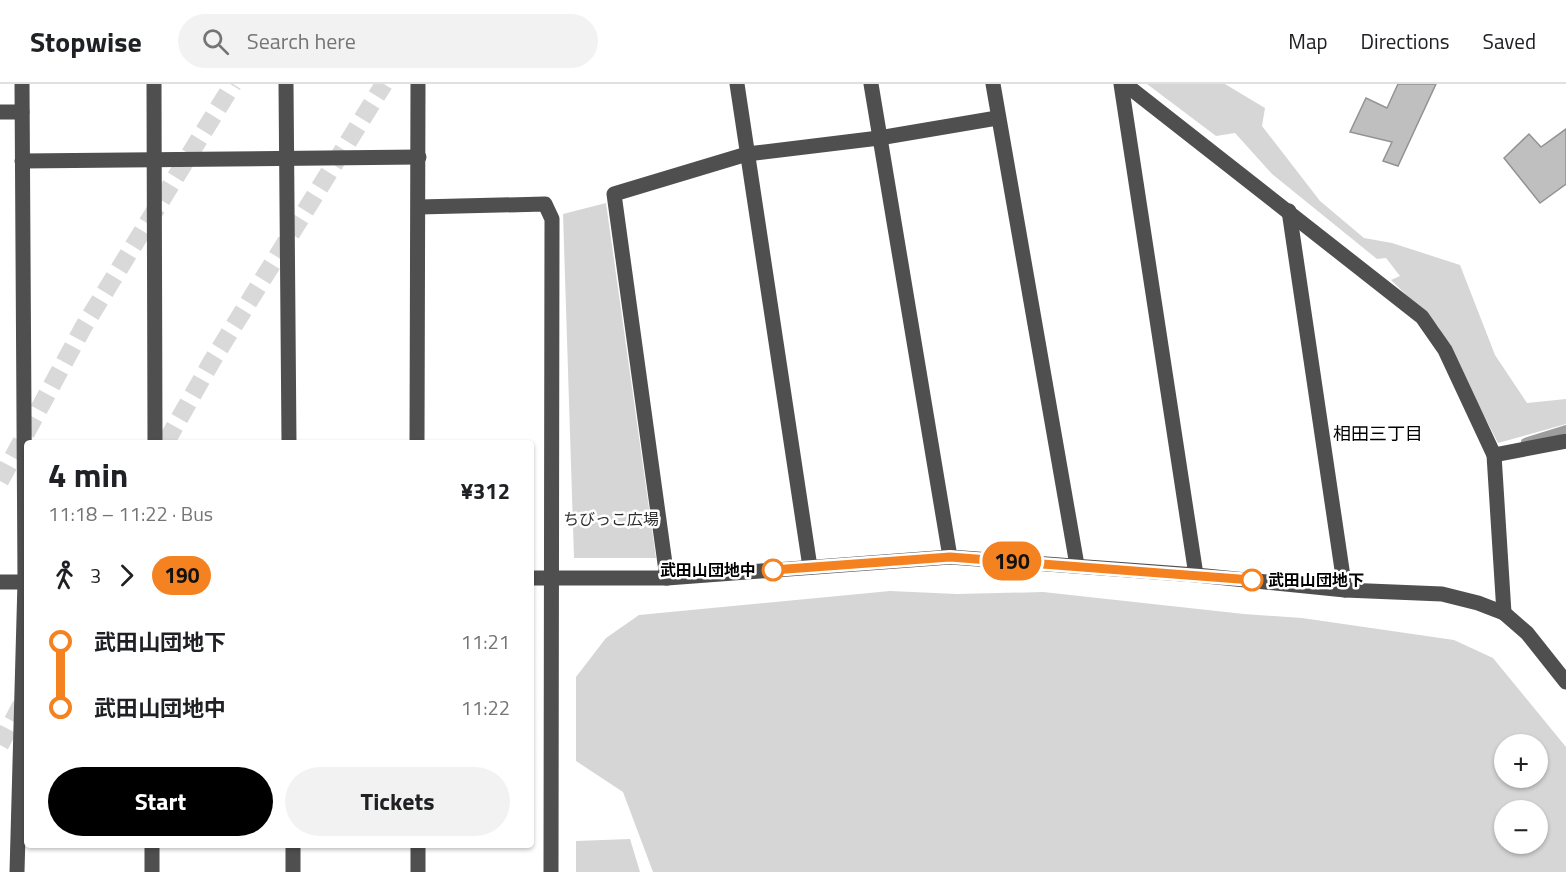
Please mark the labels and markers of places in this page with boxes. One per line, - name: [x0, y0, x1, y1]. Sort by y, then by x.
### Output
- place label: 武田山団地中: [660, 558, 756, 582]
- marker: 武田山団地中: [762, 559, 784, 581]
- place label: 武田山団地下: [1268, 568, 1364, 592]
- marker: 武田山団地下: [1241, 569, 1263, 591]

